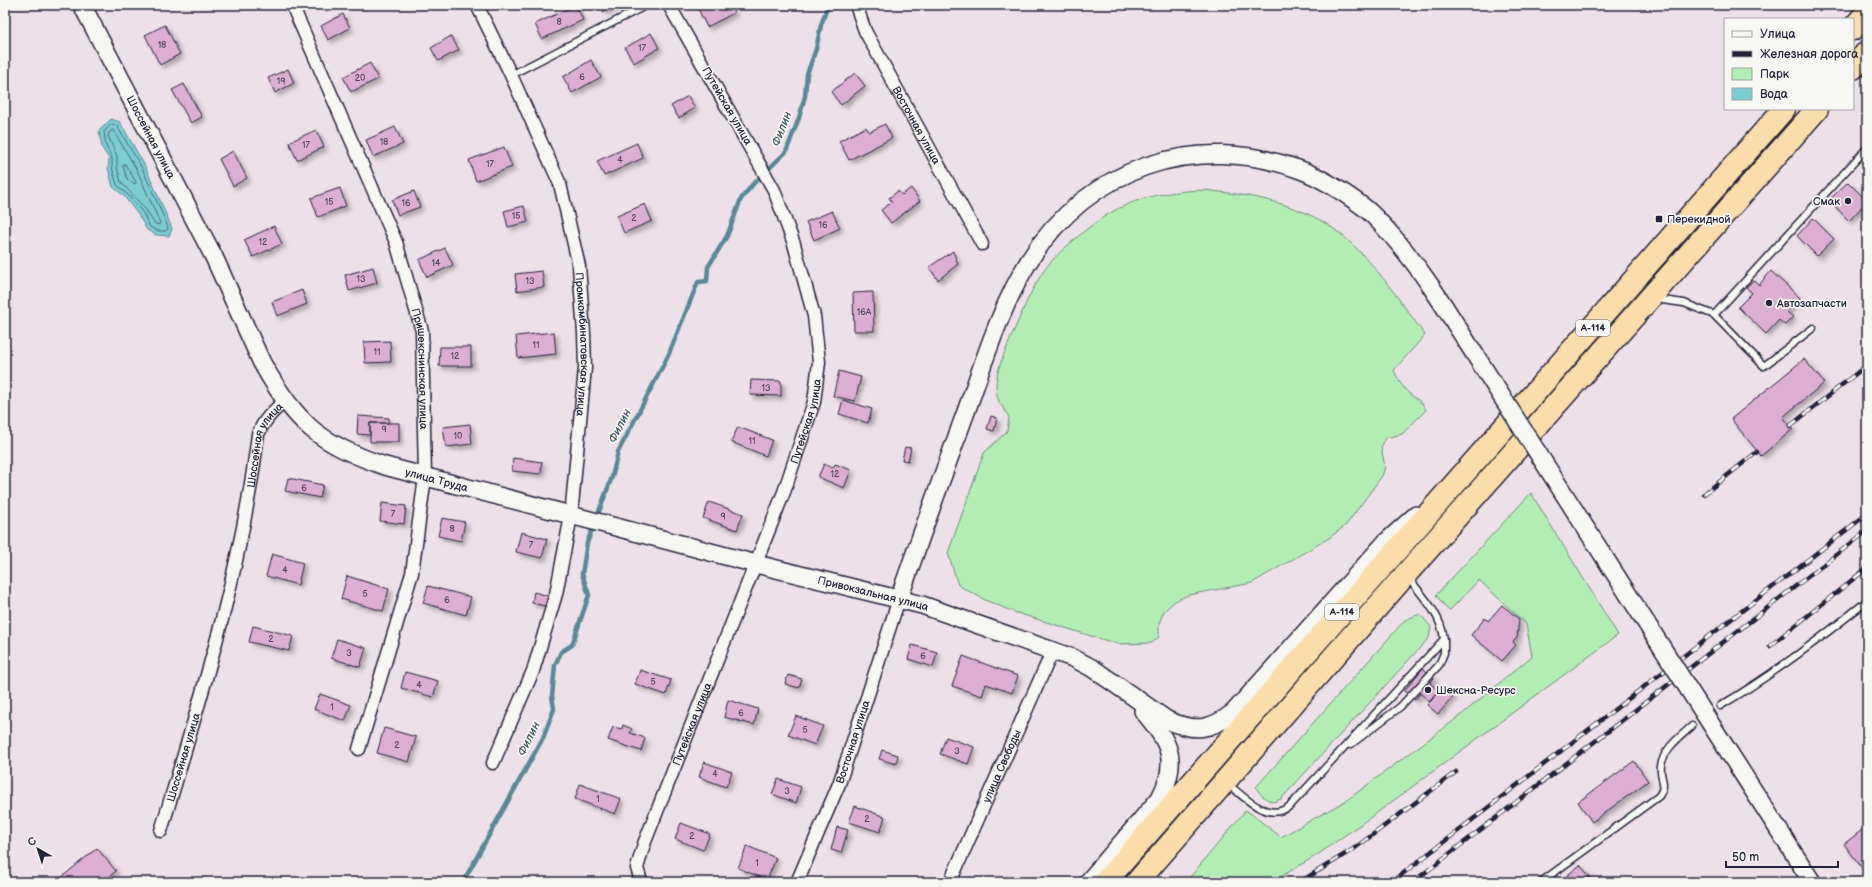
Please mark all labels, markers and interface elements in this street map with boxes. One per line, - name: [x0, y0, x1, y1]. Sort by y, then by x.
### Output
- house number: 8: [556, 17, 562, 28]
- legend: [1724, 18, 1854, 110]
- text: Улица: [1760, 27, 1796, 42]
- house number: 18: [158, 40, 166, 51]
- house number: 17: [638, 43, 647, 54]
- text: Железная дорога: [1760, 47, 1858, 62]
- street label: Путейская улица: [699, 65, 755, 148]
- text: Парк: [1760, 67, 1790, 82]
- house number: 6: [579, 72, 585, 83]
- house number: 20: [355, 73, 365, 84]
- house number: 19: [277, 76, 285, 87]
- street label: Восточная улица: [890, 84, 944, 167]
- text: Вода: [1760, 87, 1788, 102]
- street label: Шоссейная улица: [124, 93, 178, 181]
- water label: Филин: [768, 109, 796, 149]
- house number: 18: [380, 137, 388, 148]
- house number: 17: [302, 140, 311, 151]
- house number: 4: [617, 155, 623, 166]
- house number: 17: [486, 159, 495, 170]
- place label: Смак: [1813, 195, 1840, 208]
- marker: Смак: [1843, 196, 1853, 206]
- house number: 15: [325, 197, 333, 208]
- house number: 16: [402, 198, 411, 209]
- house number: 15: [512, 211, 520, 222]
- house number: 2: [631, 213, 637, 224]
- place label: Перекидной: [1667, 213, 1731, 226]
- marker: Перекидной: [1654, 214, 1664, 224]
- house number: 16: [819, 220, 828, 231]
- house number: 12: [259, 237, 268, 248]
- house number: 14: [432, 258, 441, 269]
- street label: Промкомбинатовская улица: [573, 272, 592, 417]
- house number: 13: [356, 274, 366, 285]
- house number: 13: [525, 276, 535, 287]
- place label: Автозапчасти: [1776, 297, 1847, 310]
- marker: Автозапчасти: [1764, 298, 1774, 308]
- street label: Пришекснинская улица: [409, 307, 431, 430]
- house number: 16А: [857, 307, 872, 318]
- road number: А-114: [1576, 320, 1610, 336]
- house number: 11: [533, 340, 539, 351]
- house number: 11: [374, 347, 380, 358]
- house number: 12: [451, 351, 460, 362]
- street label: Путейская улица: [787, 377, 823, 465]
- house number: 13: [761, 383, 771, 394]
- street label: Шоссейная улица: [244, 399, 286, 489]
- water label: Филин: [605, 406, 635, 446]
- house number: 9: [381, 424, 387, 435]
- house number: 10: [454, 431, 462, 442]
- house number: 11: [749, 436, 755, 447]
- street label: улица Труда: [404, 465, 470, 494]
- house number: 12: [831, 469, 840, 480]
- house number: 6: [301, 483, 307, 494]
- house number: 7: [391, 509, 396, 520]
- house number: 9: [720, 511, 726, 522]
- house number: 8: [449, 524, 455, 535]
- house number: 7: [529, 540, 534, 551]
- house number: 4: [282, 565, 288, 576]
- street label: Привокзальная улица: [816, 573, 931, 614]
- house number: 5: [362, 589, 368, 600]
- house number: 6: [444, 595, 450, 606]
- road number: А-114: [1325, 604, 1359, 620]
- house number: 2: [268, 634, 274, 645]
- house number: 3: [346, 648, 352, 659]
- house number: 6: [920, 651, 926, 662]
- house number: 5: [650, 677, 656, 688]
- house number: 4: [416, 680, 422, 691]
- street label: Путейская улица: [669, 680, 714, 767]
- place label: Шексна-Ресурс: [1436, 684, 1516, 697]
- marker: Шексна-Ресурс: [1423, 685, 1433, 695]
- street label: Восточная улица: [833, 698, 872, 785]
- house number: 1: [330, 702, 334, 713]
- house number: 6: [738, 708, 744, 719]
- street label: Шоссейная улица: [164, 711, 203, 803]
- water label: Филин: [514, 719, 544, 759]
- house number: 5: [802, 725, 808, 736]
- street label: улица Свободы: [980, 727, 1023, 804]
- house number: 2: [394, 740, 400, 751]
- house number: 3: [954, 746, 960, 757]
- house number: 4: [712, 769, 718, 780]
- house number: 3: [784, 786, 790, 797]
- house number: 1: [596, 794, 600, 805]
- house number: 2: [864, 814, 870, 825]
- north arrow: [18, 829, 58, 869]
- house number: 2: [689, 831, 695, 842]
- text: С: [25, 834, 39, 849]
- scale bar: [1726, 843, 1838, 869]
- text: 50 m: [1732, 850, 1759, 865]
- house number: 1: [755, 858, 759, 869]

